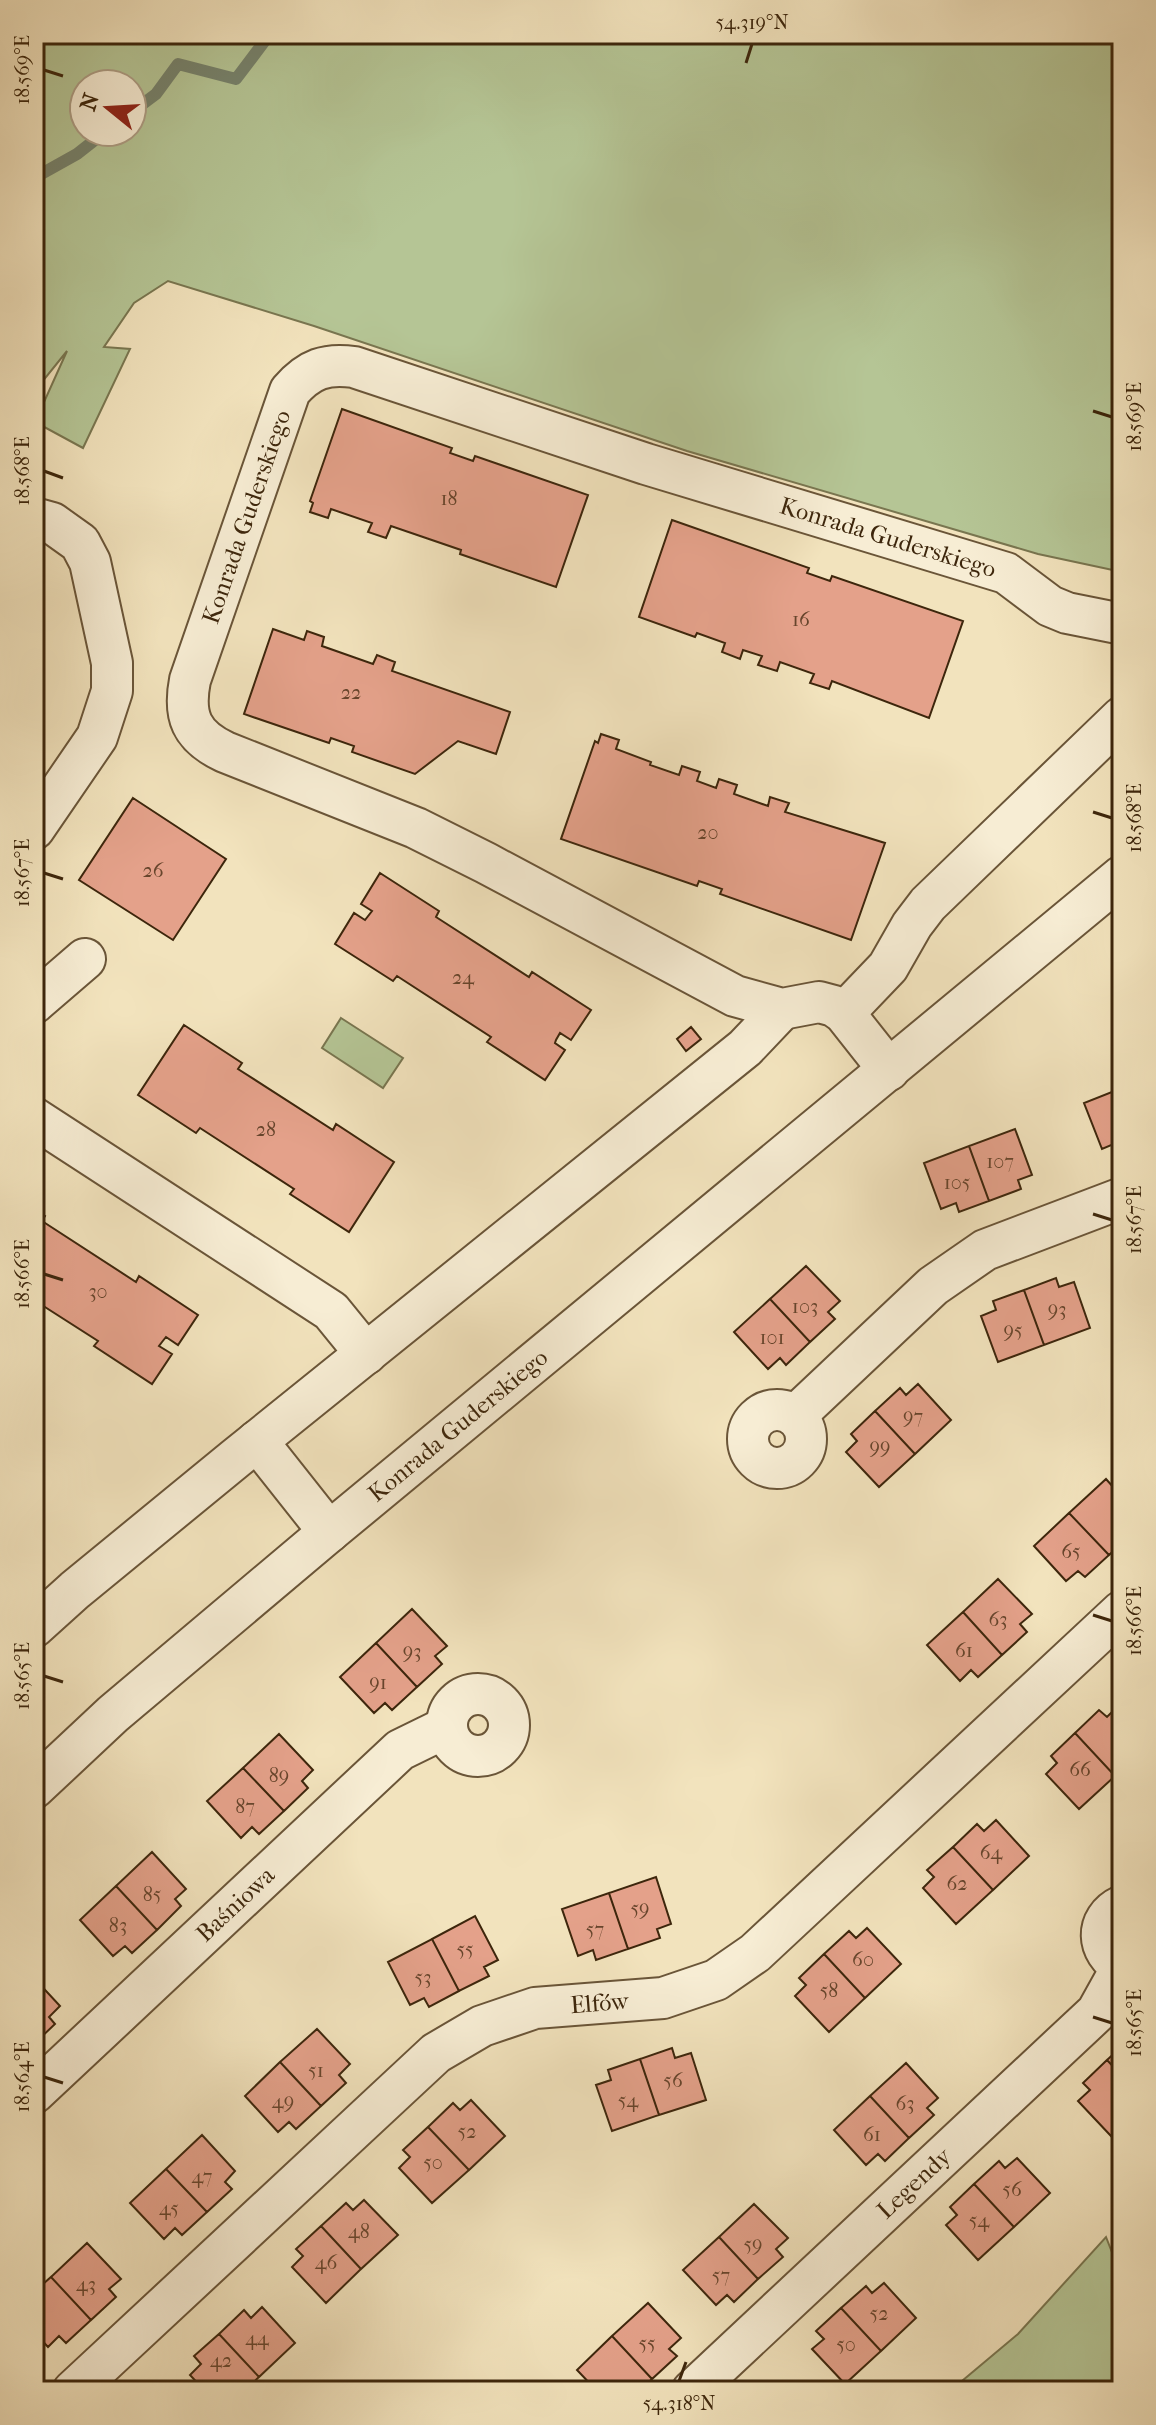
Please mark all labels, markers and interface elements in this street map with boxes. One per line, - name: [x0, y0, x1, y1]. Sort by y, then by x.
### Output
- text: 54.319°N: [715, 11, 789, 34]
- text: 18.569°E: [11, 35, 34, 105]
- north arrow: [68, 68, 148, 148]
- text: N: [75, 90, 105, 114]
- text: 18.569°E: [1123, 382, 1146, 452]
- street label: Konrada Guderskiego: [197, 406, 296, 628]
- text: 18.568°E: [11, 436, 34, 506]
- house number: 18: [440, 487, 458, 510]
- street label: Konrada Guderskiego: [777, 491, 999, 583]
- house number: 16: [792, 608, 810, 631]
- house number: 22: [341, 681, 361, 704]
- text: 18.568°E: [1123, 783, 1146, 853]
- house number: 20: [697, 821, 719, 844]
- text: 18.567°E: [11, 839, 34, 907]
- house number: 26: [142, 859, 164, 882]
- house number: 24: [452, 966, 475, 989]
- house number: 28: [256, 1118, 276, 1141]
- house number: 107: [986, 1150, 1014, 1173]
- house number: 105: [944, 1171, 970, 1194]
- text: 18.567°E: [1123, 1186, 1146, 1254]
- text: 18.566°E: [11, 1239, 34, 1309]
- house number: 30: [88, 1280, 108, 1303]
- house number: 103: [792, 1295, 818, 1318]
- house number: 93: [1048, 1298, 1066, 1321]
- house number: 95: [1003, 1319, 1023, 1342]
- house number: 101: [759, 1326, 785, 1349]
- street label: Konrada Guderskiego: [363, 1343, 553, 1508]
- house number: 97: [903, 1405, 923, 1428]
- house number: 99: [870, 1435, 890, 1458]
- house number: 65: [1061, 1540, 1081, 1563]
- text: 18.566°E: [1123, 1586, 1146, 1656]
- house number: 63: [988, 1608, 1008, 1631]
- house number: 61: [955, 1639, 973, 1662]
- house number: 93: [403, 1640, 421, 1663]
- text: 18.565°E: [11, 1642, 34, 1710]
- house number: 91: [369, 1671, 387, 1694]
- house number: 66: [1069, 1758, 1091, 1781]
- house number: 89: [269, 1764, 289, 1787]
- house number: 87: [235, 1795, 255, 1818]
- house number: 64: [980, 1841, 1003, 1864]
- street label: Baśniowa: [190, 1860, 281, 1948]
- house number: 62: [946, 1872, 968, 1895]
- house number: 85: [143, 1883, 161, 1906]
- house number: 59: [630, 1897, 650, 1920]
- house number: 83: [109, 1914, 127, 1937]
- house number: 57: [586, 1918, 604, 1941]
- house number: 55: [456, 1938, 474, 1961]
- house number: 60: [852, 1948, 874, 1971]
- house number: 53: [415, 1966, 431, 1989]
- house number: 58: [820, 1979, 838, 2002]
- street label: Elfów: [569, 1987, 631, 2019]
- text: 18.565°E: [1123, 1989, 1146, 2057]
- text: 18.564°E: [11, 2042, 34, 2112]
- house number: 51: [308, 2059, 324, 2082]
- house number: 56: [663, 2069, 683, 2092]
- house number: 54: [618, 2089, 639, 2112]
- house number: 49: [272, 2090, 294, 2113]
- house number: 63: [895, 2092, 915, 2115]
- house number: 52: [458, 2120, 476, 2143]
- house number: 61: [863, 2123, 881, 2146]
- street label: Legendy: [871, 2141, 957, 2224]
- house number: 50: [423, 2151, 443, 2174]
- house number: 47: [192, 2165, 213, 2188]
- house number: 56: [1002, 2178, 1022, 2201]
- house number: 45: [159, 2197, 179, 2220]
- house number: 54: [969, 2209, 990, 2232]
- house number: 48: [348, 2220, 370, 2243]
- house number: 59: [743, 2233, 763, 2256]
- house number: 46: [315, 2251, 337, 2274]
- house number: 57: [712, 2264, 730, 2287]
- house number: 43: [76, 2273, 96, 2296]
- house number: 52: [870, 2302, 888, 2325]
- house number: 44: [245, 2327, 270, 2350]
- house number: 55: [638, 2332, 656, 2355]
- house number: 50: [836, 2333, 856, 2356]
- house number: 42: [210, 2349, 232, 2372]
- text: 54.318°N: [643, 2392, 715, 2415]

